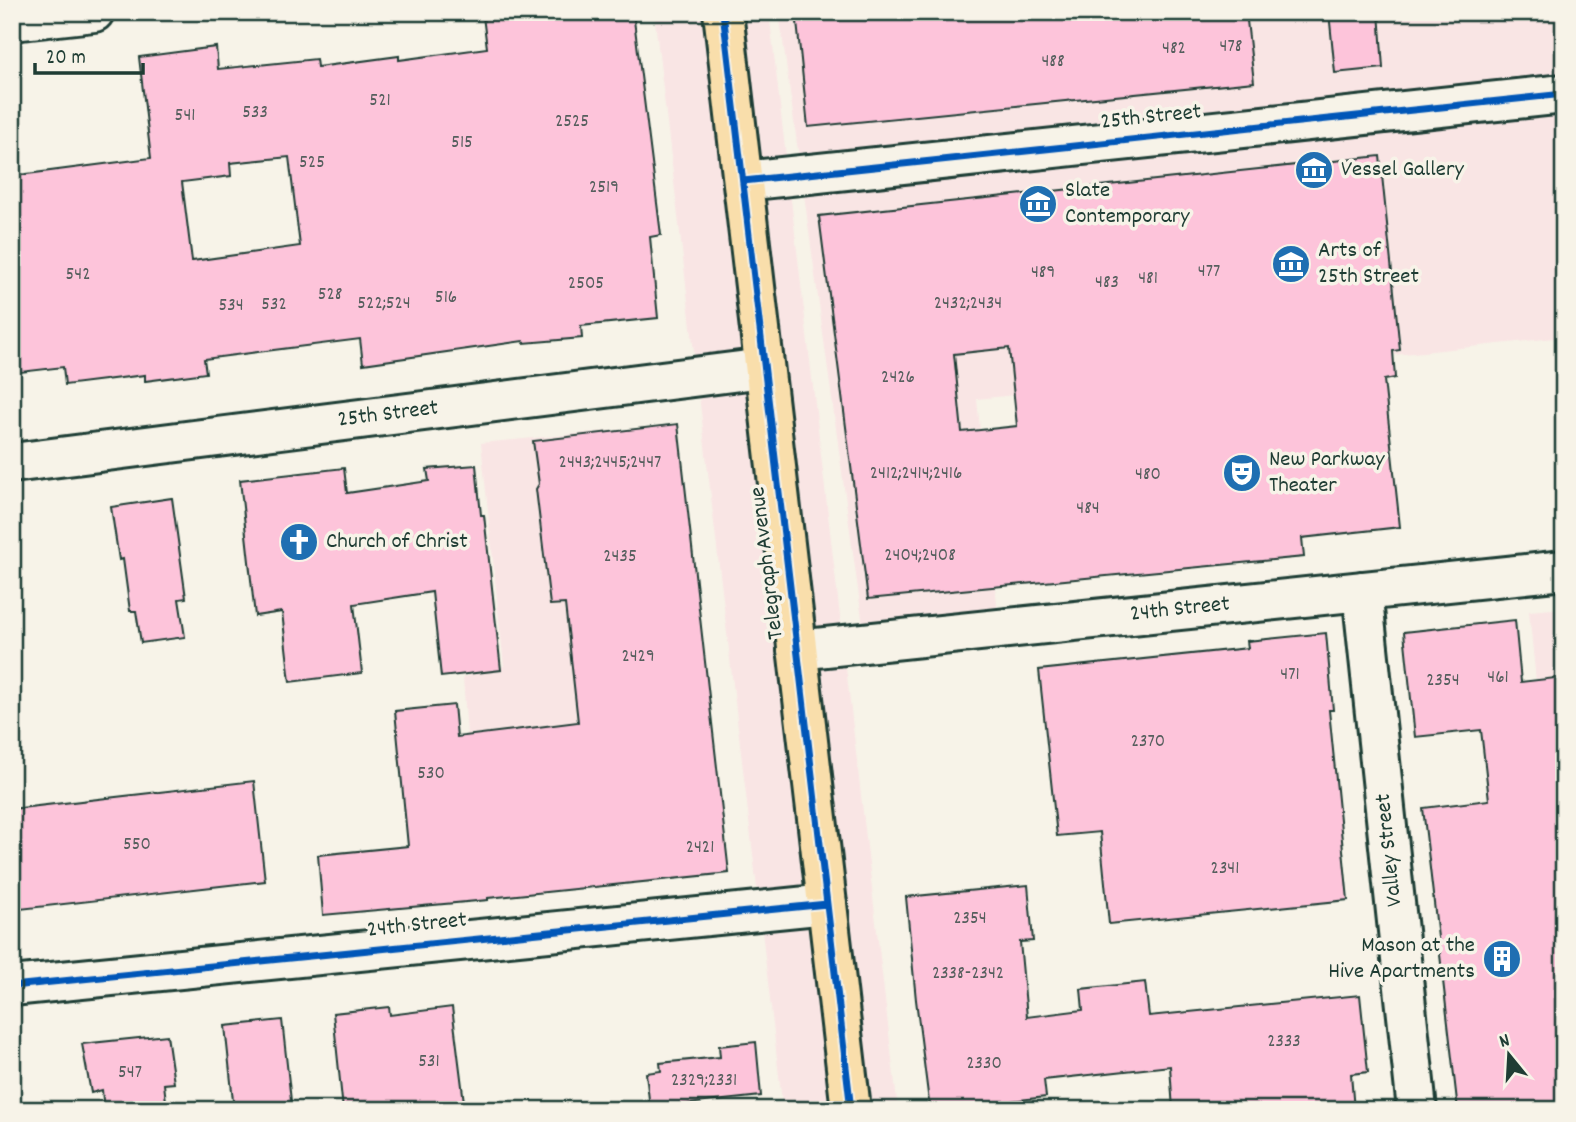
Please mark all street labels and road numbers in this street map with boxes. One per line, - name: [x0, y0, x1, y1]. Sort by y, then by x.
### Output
- street label: 25th Street: [1099, 96, 1203, 140]
- street label: 25th Street: [336, 392, 440, 438]
- street label: Telegraph Avenue: [742, 485, 794, 641]
- street label: 24th Street: [1129, 588, 1231, 632]
- street label: Valley Street: [1368, 792, 1412, 908]
- street label: 24th Street: [366, 904, 468, 948]

